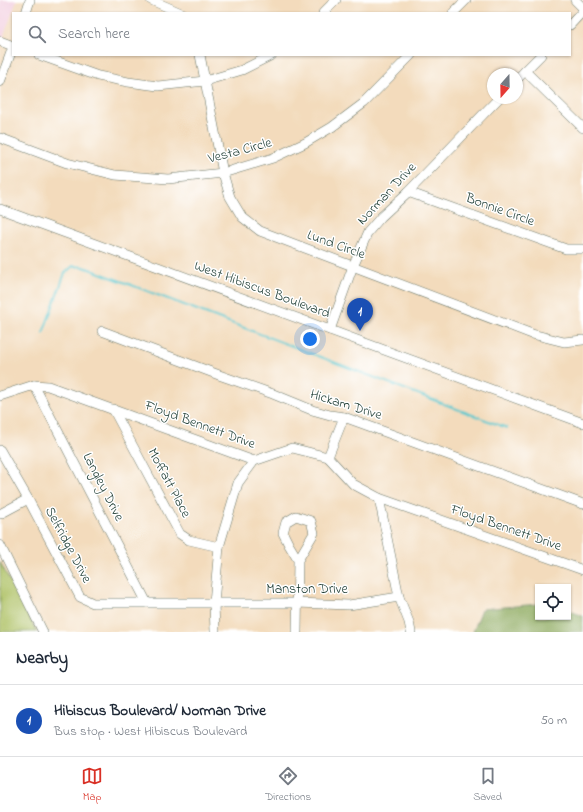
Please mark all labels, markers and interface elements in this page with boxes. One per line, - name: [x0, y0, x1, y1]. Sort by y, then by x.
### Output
- search box: [12, 12, 571, 56]
- icon: search: [26, 23, 48, 45]
- text: Search here: [58, 23, 130, 45]
- north arrow: [487, 68, 523, 104]
- street label: Vesta Circle: [205, 132, 275, 170]
- street label: Norman Drive: [352, 157, 422, 230]
- street label: Bonnie Circle: [462, 187, 538, 232]
- street label: Lund Circle: [304, 225, 369, 266]
- street label: West Hibiscus Boulevard: [191, 256, 333, 324]
- pin: 1: [347, 298, 373, 331]
- your location: [300, 329, 320, 349]
- street label: Hickam Drive: [307, 384, 385, 426]
- street label: Floyd Bennett Drive: [141, 395, 259, 456]
- street label: Moffatt Place: [142, 445, 196, 522]
- street label: Langley Drive: [76, 449, 130, 526]
- street label: Floyd Bennett Drive: [446, 499, 565, 558]
- street label: Selfridge Drive: [38, 503, 97, 588]
- street label: Manston Drive: [266, 579, 349, 600]
- map controls: [535, 584, 571, 620]
- button: locate: [535, 584, 571, 620]
- text: Nearby: [16, 646, 68, 671]
- text: Hibiscus Boulevard/ Norman Drive: [54, 700, 266, 722]
- text: 1: [27, 711, 31, 730]
- text: 50 m: [541, 711, 567, 730]
- text: Bus stop · West Hibiscus Boulevard: [54, 722, 247, 741]
- tab: Map: [81, 765, 103, 805]
- tab: Directions: [265, 765, 311, 805]
- tab: Saved: [473, 765, 502, 805]

